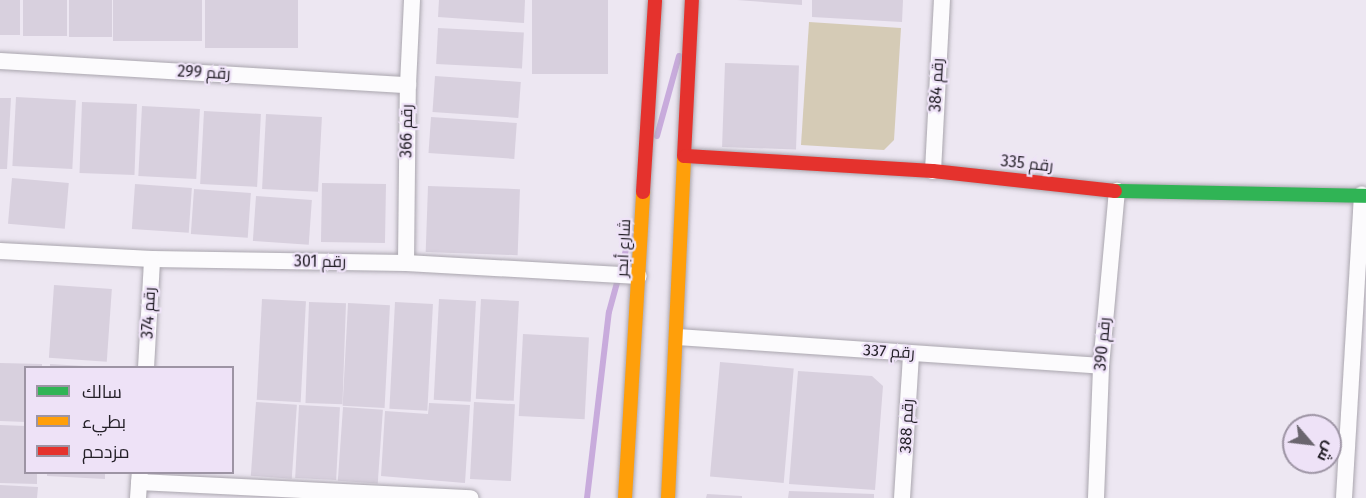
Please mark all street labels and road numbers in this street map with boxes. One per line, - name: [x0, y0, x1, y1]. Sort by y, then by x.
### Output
- street label: رقم 384: [926, 58, 948, 112]
- street label: رقم 299: [177, 62, 231, 84]
- street label: رقم 366: [397, 104, 417, 158]
- street label: رقم 335: [1000, 152, 1054, 176]
- street label: شارع أبحر: [613, 218, 635, 278]
- street label: رقم 301: [294, 252, 346, 272]
- street label: رقم 374: [138, 287, 160, 339]
- street label: رقم 390: [1091, 316, 1115, 372]
- street label: رقم 337: [863, 341, 915, 363]
- street label: رقم 388: [896, 398, 918, 454]

